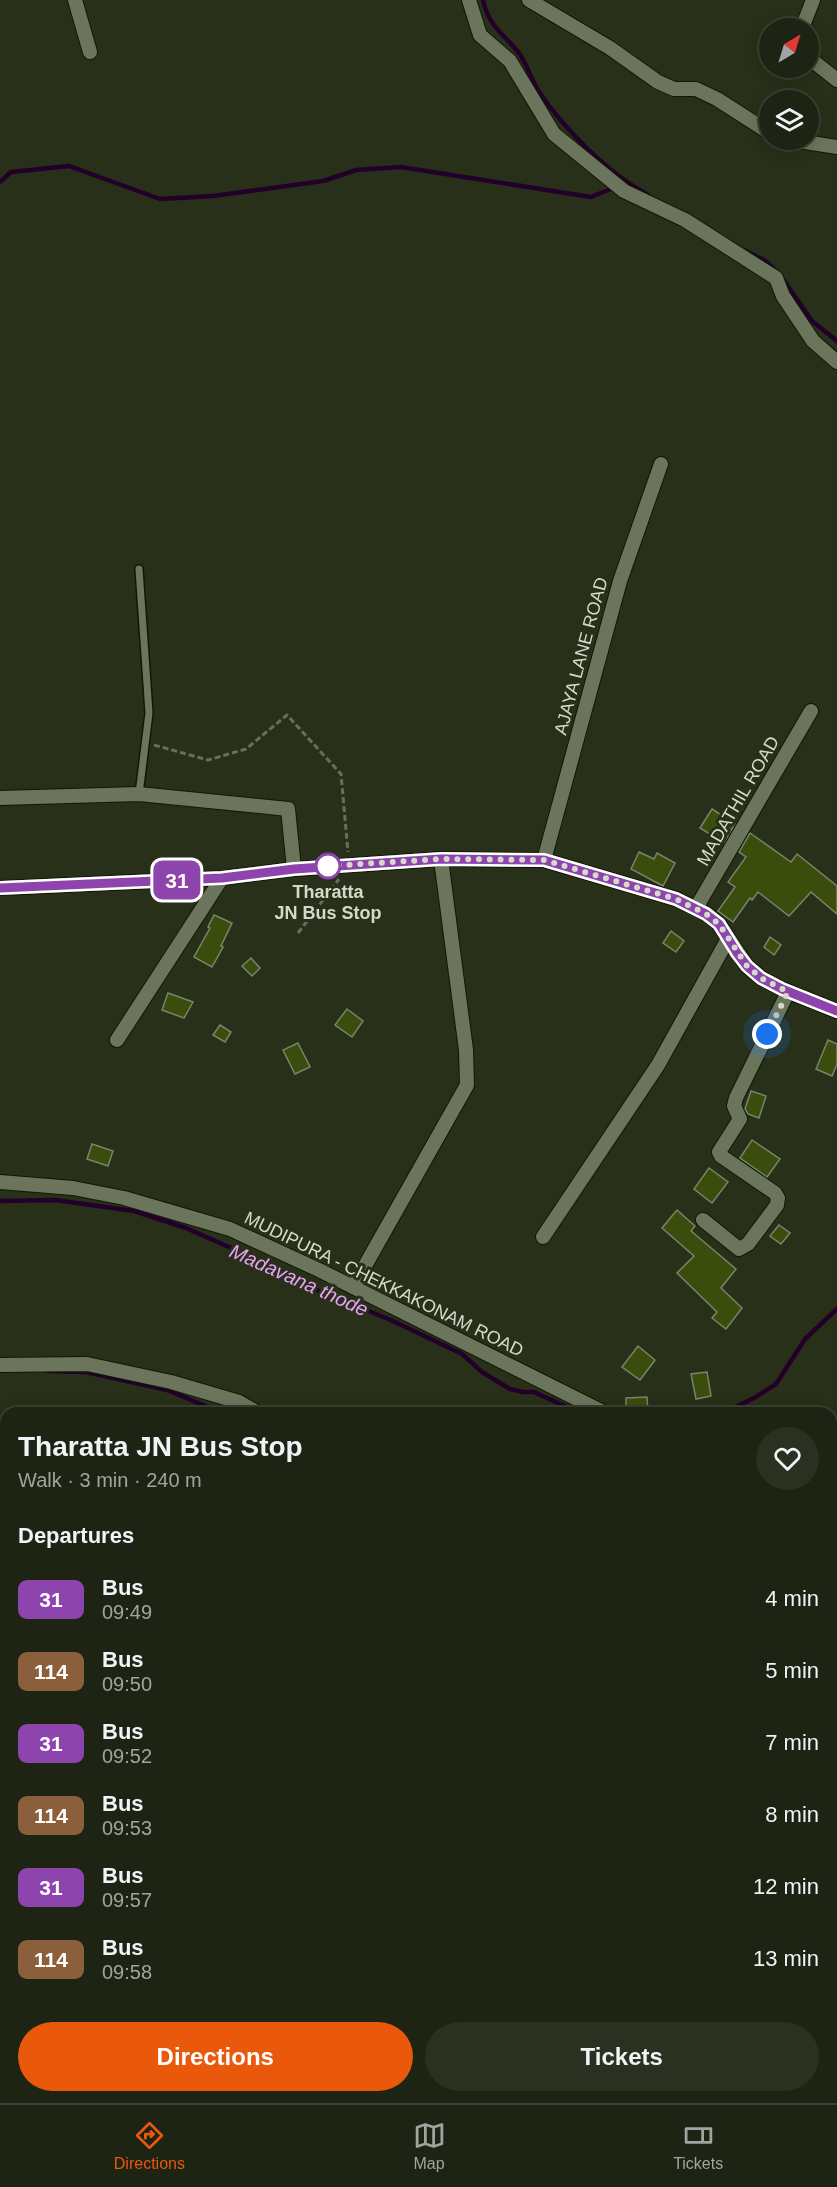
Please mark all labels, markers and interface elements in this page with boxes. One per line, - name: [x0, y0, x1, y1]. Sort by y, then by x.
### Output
- north arrow: [759, 18, 819, 78]
- map controls: [759, 18, 819, 150]
- button: layers: [759, 90, 819, 150]
- street label: AJAYA LANE ROAD: [550, 575, 612, 737]
- street label: MADATHIL ROAD: [693, 733, 783, 869]
- marker: Tharatta JN Bus Stop: [315, 853, 341, 879]
- line badge: 31: [150, 860, 204, 900]
- text: 31: [165, 869, 189, 892]
- place label: Tharatta JN Bus Stop: [274, 882, 382, 923]
- your location: [752, 1019, 782, 1049]
- street label: MUDIPURA - CHEKKAKONAM ROAD: [241, 1207, 527, 1361]
- water label: Madavana thode: [226, 1240, 372, 1320]
- button: heart: [756, 1427, 819, 1490]
- text: Tharatta JN Bus Stop: [18, 1431, 303, 1462]
- text: Walk · 3 min · 240 m: [18, 1469, 202, 1491]
- text: Departures: [18, 1523, 134, 1548]
- text: Bus: [102, 1575, 144, 1600]
- text: 4 min: [765, 1586, 819, 1611]
- text: 31: [39, 1588, 63, 1611]
- text: 09:49: [102, 1601, 152, 1623]
- text: Bus: [102, 1647, 144, 1672]
- text: 5 min: [765, 1658, 819, 1683]
- text: 114: [34, 1660, 68, 1683]
- text: 09:50: [102, 1673, 152, 1695]
- text: Bus: [102, 1719, 144, 1744]
- text: 7 min: [765, 1730, 819, 1755]
- text: 31: [39, 1732, 63, 1755]
- text: 09:52: [102, 1745, 152, 1767]
- text: Bus: [102, 1791, 144, 1816]
- text: 8 min: [765, 1802, 819, 1827]
- text: 114: [34, 1804, 68, 1827]
- text: 09:53: [102, 1817, 152, 1839]
- text: Bus: [102, 1863, 144, 1888]
- text: 12 min: [753, 1874, 819, 1899]
- text: 31: [39, 1876, 63, 1899]
- text: 09:57: [102, 1889, 152, 1911]
- text: Bus: [102, 1935, 144, 1960]
- text: 13 min: [753, 1946, 819, 1971]
- text: 114: [34, 1948, 68, 1971]
- text: 09:58: [102, 1961, 152, 1983]
- button: Directions: [18, 2022, 413, 2091]
- button: Tickets: [425, 2022, 819, 2091]
- tab: Directions: [114, 2119, 185, 2173]
- tab: Map: [413, 2119, 446, 2173]
- tab: Tickets: [673, 2119, 723, 2173]

